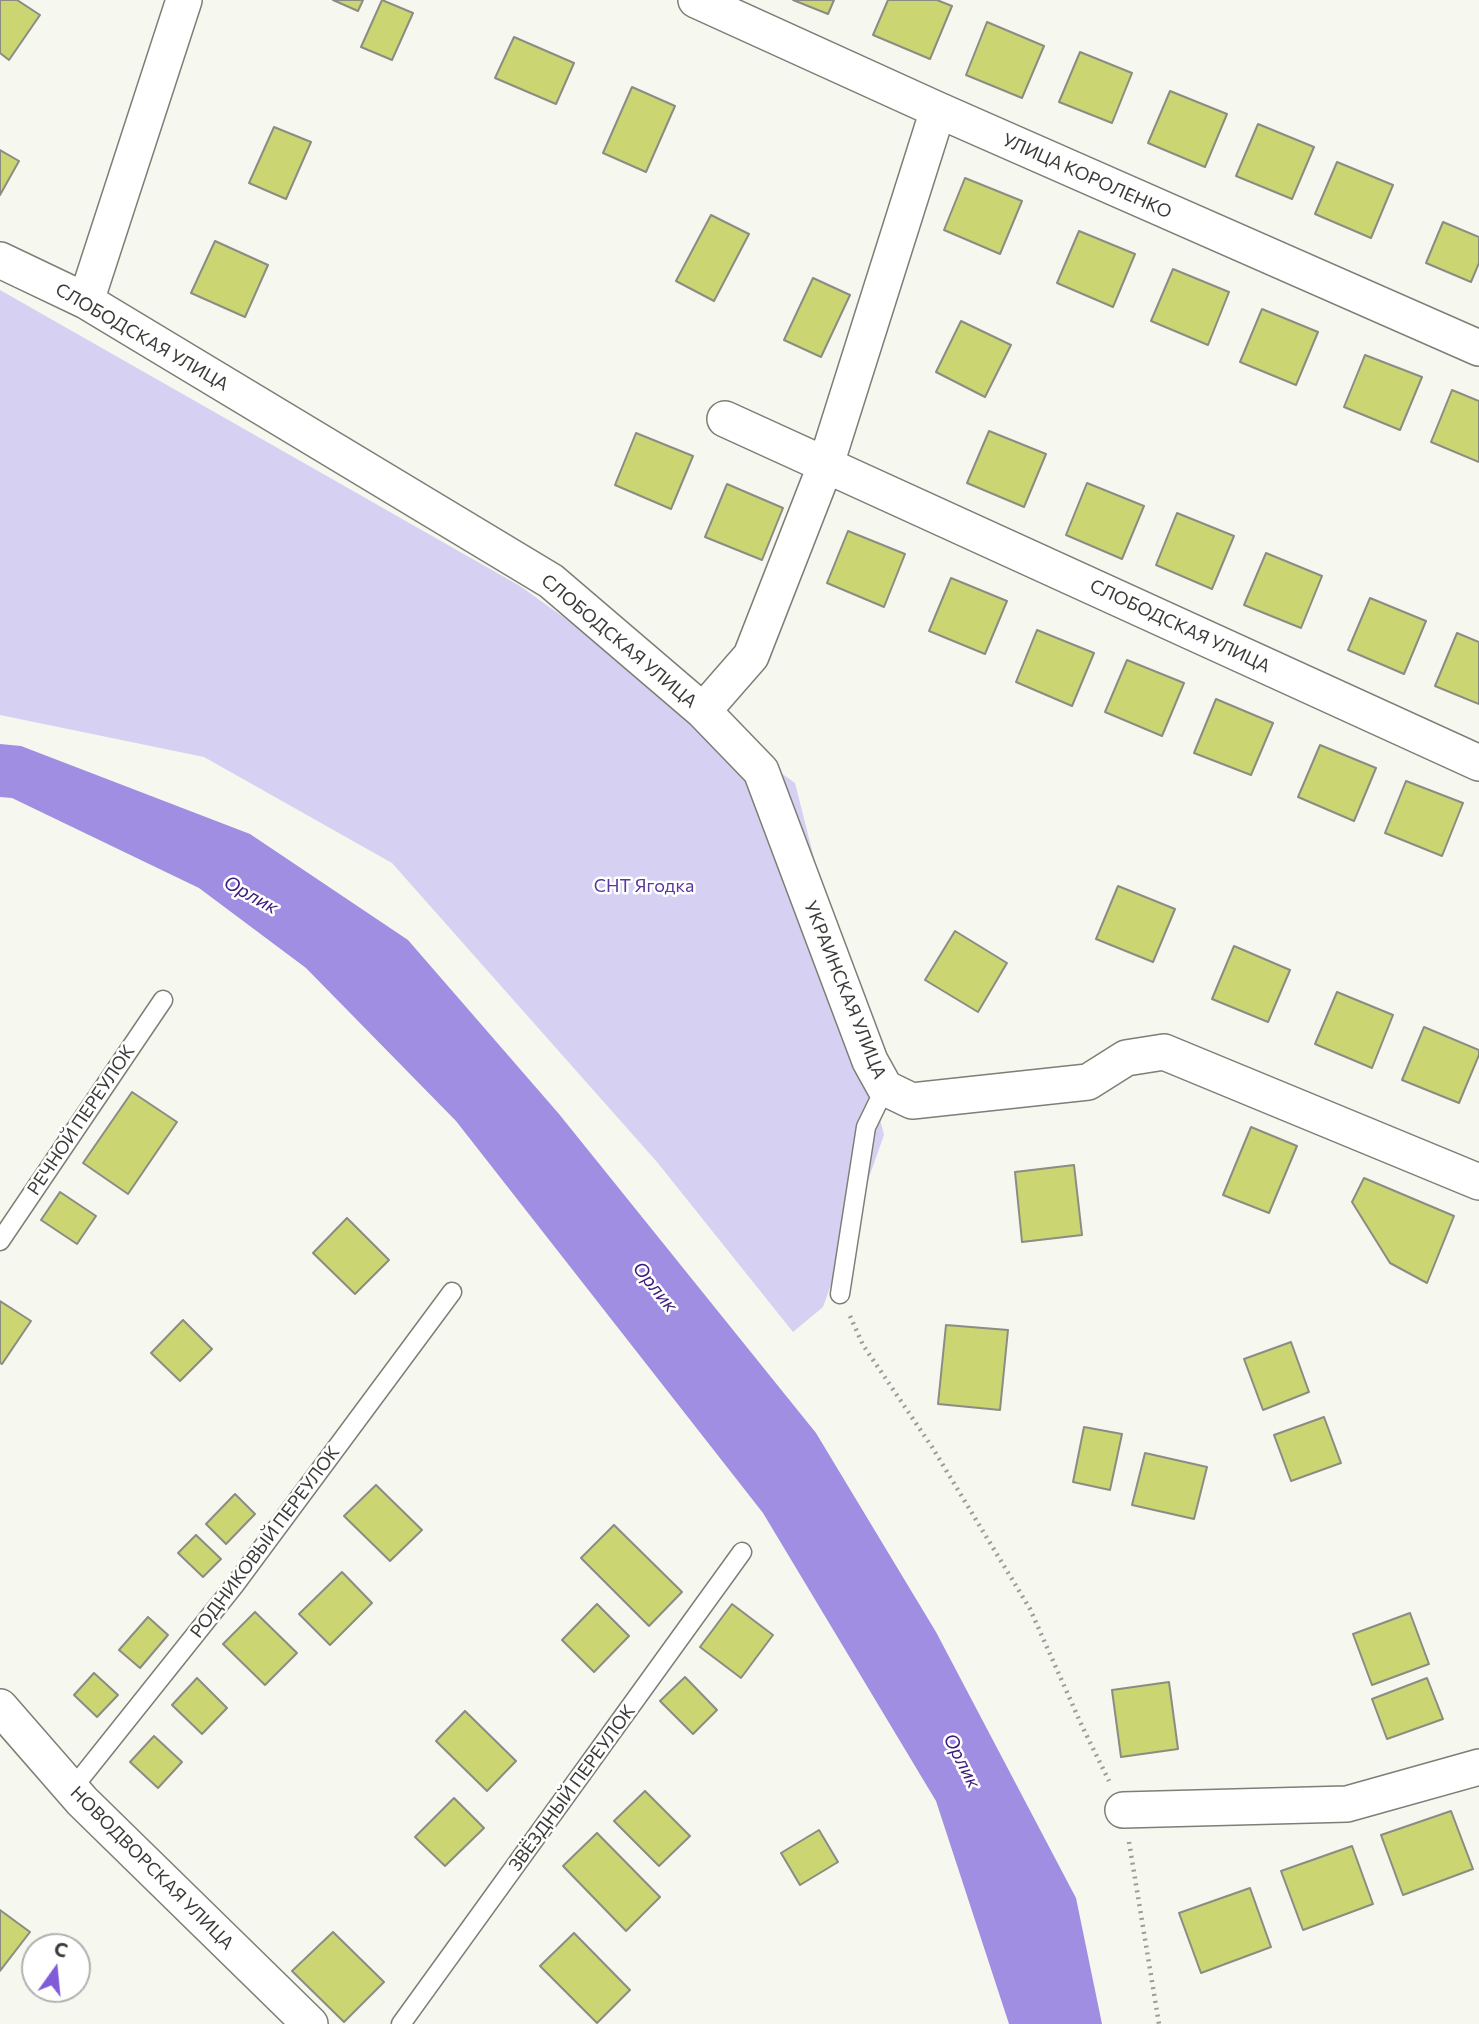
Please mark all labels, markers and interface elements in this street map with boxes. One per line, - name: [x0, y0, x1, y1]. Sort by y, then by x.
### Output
- street label: УЛИЦА КОРОЛЕНКО: [999, 129, 1175, 223]
- street label: СЛОБОДСКАЯ УЛИЦА: [52, 279, 232, 395]
- street label: СЛОБОДСКАЯ УЛИЦА: [537, 570, 701, 712]
- street label: СЛОБОДСКАЯ УЛИЦА: [1086, 575, 1274, 677]
- water label: Орлик: [220, 871, 282, 919]
- park label: СНТ Ягодка: [594, 875, 694, 897]
- street label: УКРАИНСКАЯ УЛИЦА: [799, 898, 891, 1082]
- street label: РЕЧНОЙ ПЕРЕУЛОК: [23, 1041, 139, 1199]
- water label: Орлик: [628, 1257, 682, 1317]
- street label: РОДНИКОВЫЙ ПЕРЕУЛОК: [186, 1442, 344, 1642]
- street label: ЗВЁЗДНЫЙ ПЕРЕУЛОК: [504, 1701, 640, 1875]
- water label: Орлик: [939, 1730, 985, 1792]
- street label: НОВОДВОРСКАЯ УЛИЦА: [66, 1782, 238, 1954]
- north arrow: [21, 1933, 91, 2003]
- text: С: [52, 1936, 70, 1962]

